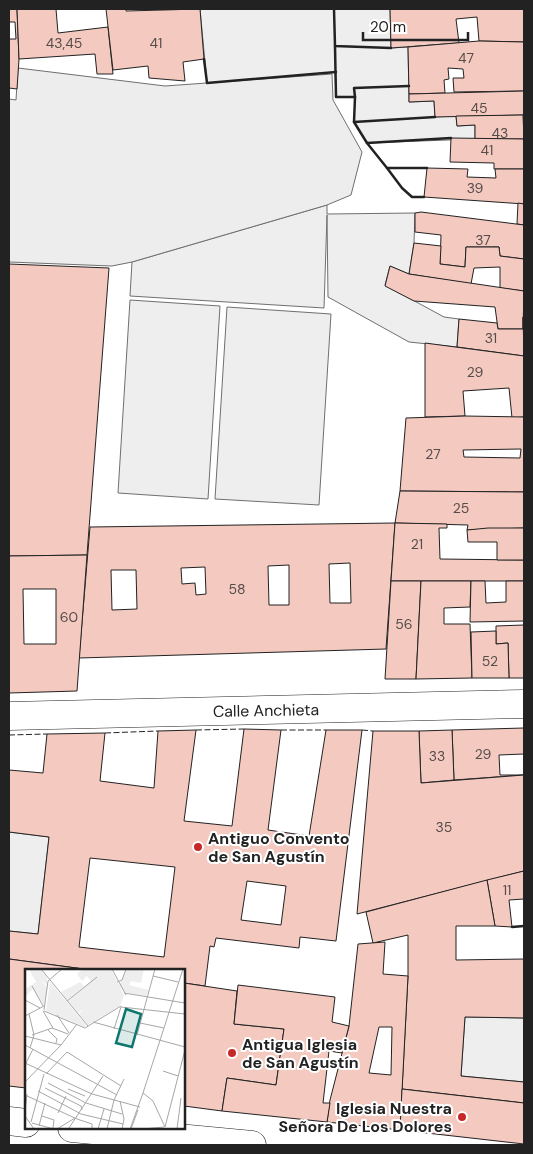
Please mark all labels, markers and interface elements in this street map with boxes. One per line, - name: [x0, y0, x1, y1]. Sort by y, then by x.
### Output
- scale bar: [363, 10, 468, 42]
- text: 20 m: [370, 17, 406, 37]
- house number: 43,45: [46, 34, 82, 52]
- house number: 41: [150, 34, 162, 52]
- house number: 47: [458, 49, 474, 67]
- house number: 45: [470, 99, 488, 117]
- house number: 43: [492, 124, 508, 142]
- house number: 41: [481, 141, 493, 159]
- house number: 39: [467, 179, 484, 197]
- house number: 37: [475, 231, 491, 249]
- house number: 31: [485, 329, 497, 347]
- house number: 29: [467, 363, 484, 381]
- house number: 27: [425, 445, 441, 463]
- house number: 25: [453, 499, 469, 517]
- house number: 21: [411, 535, 423, 553]
- house number: 58: [228, 580, 246, 598]
- house number: 60: [60, 608, 78, 626]
- house number: 56: [395, 615, 413, 633]
- house number: 52: [482, 652, 498, 670]
- street label: Calle Anchieta: [213, 699, 319, 722]
- house number: 29: [475, 745, 492, 763]
- house number: 33: [429, 747, 445, 765]
- house number: 35: [436, 818, 452, 836]
- place label: Antiguo Convento de San Agustín: [208, 828, 349, 867]
- marker: Antiguo Convento de San Agustín: [192, 841, 204, 853]
- house number: 11: [503, 881, 511, 899]
- inset map: [25, 969, 185, 1129]
- place label: Antigua Iglesia de San Agustín: [242, 1034, 359, 1073]
- marker: Antigua Iglesia de San Agustín: [226, 1047, 238, 1059]
- place label: Iglesia Nuestra Señora De Los Dolores: [278, 1098, 452, 1137]
- marker: Iglesia Nuestra Señora De Los Dolores: [456, 1111, 468, 1123]

